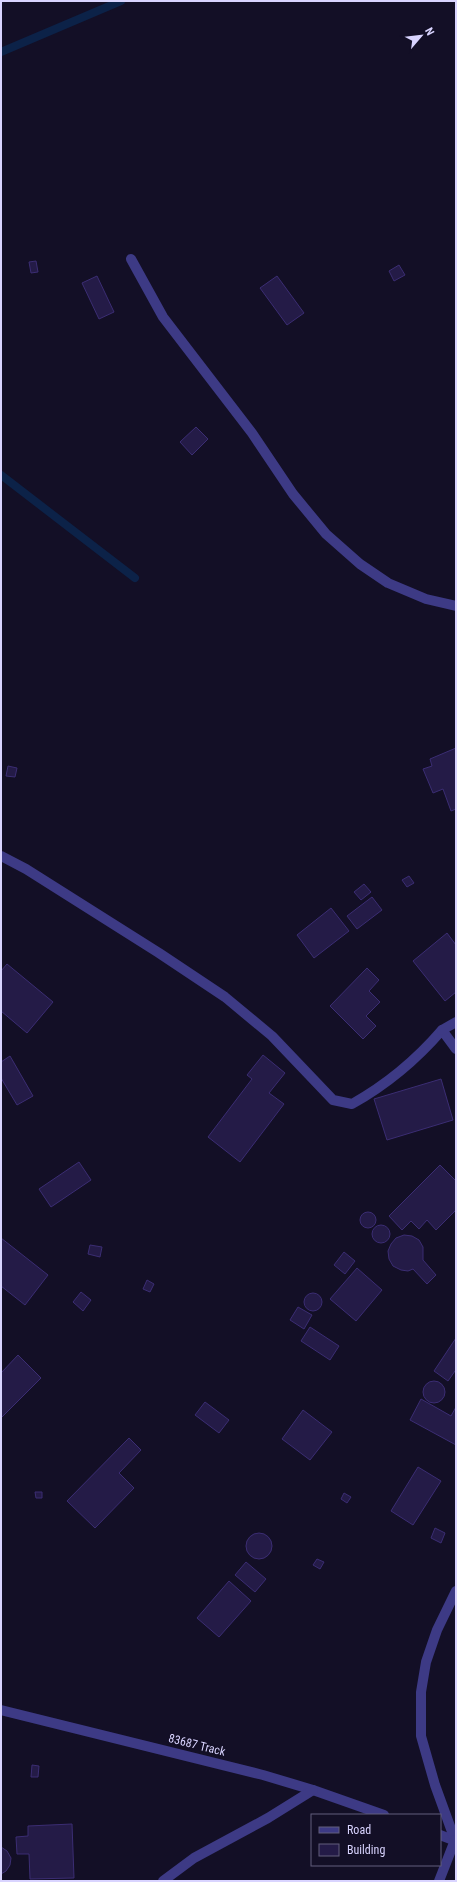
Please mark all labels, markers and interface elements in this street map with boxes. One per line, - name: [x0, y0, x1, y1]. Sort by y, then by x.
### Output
- north arrow: [401, 16, 441, 56]
- text: N: [422, 26, 437, 38]
- street label: 83687 Track: [167, 1731, 227, 1759]
- legend: [311, 1814, 441, 1866]
- text: Road: [347, 1823, 371, 1837]
- text: Building: [347, 1843, 385, 1857]

